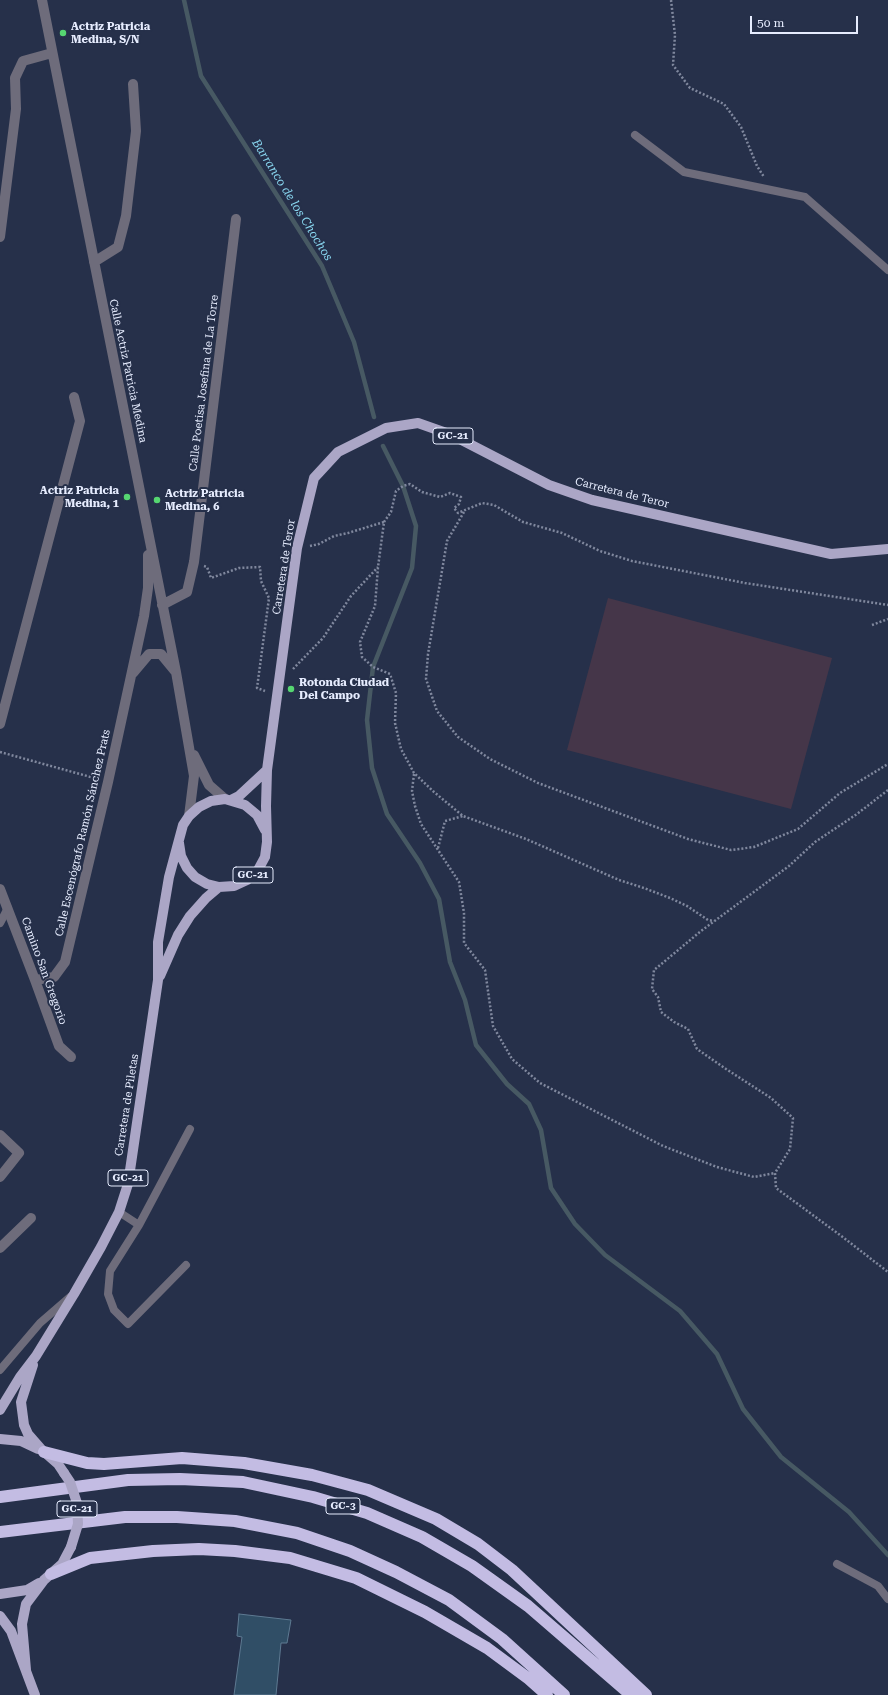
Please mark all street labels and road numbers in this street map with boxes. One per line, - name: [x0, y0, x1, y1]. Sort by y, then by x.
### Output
- street label: Calle Poetisa Josefina de La Torre: [187, 294, 221, 472]
- street label: Calle Actriz Patricia Medina: [106, 298, 150, 444]
- road number: GC-21: [433, 428, 473, 444]
- street label: Carretera de Teror: [574, 475, 670, 511]
- street label: Carretera de Teror: [270, 518, 298, 616]
- street label: Calle Escenógrafo Ramón Sánchez Prats: [53, 728, 113, 938]
- road number: GC-21: [233, 867, 273, 883]
- street label: Camino San Gregorio: [18, 916, 70, 1026]
- street label: Carretera de Piletas: [112, 1053, 142, 1157]
- road number: GC-21: [108, 1170, 148, 1186]
- road number: GC-3: [326, 1498, 360, 1514]
- road number: GC-21: [57, 1501, 97, 1517]

